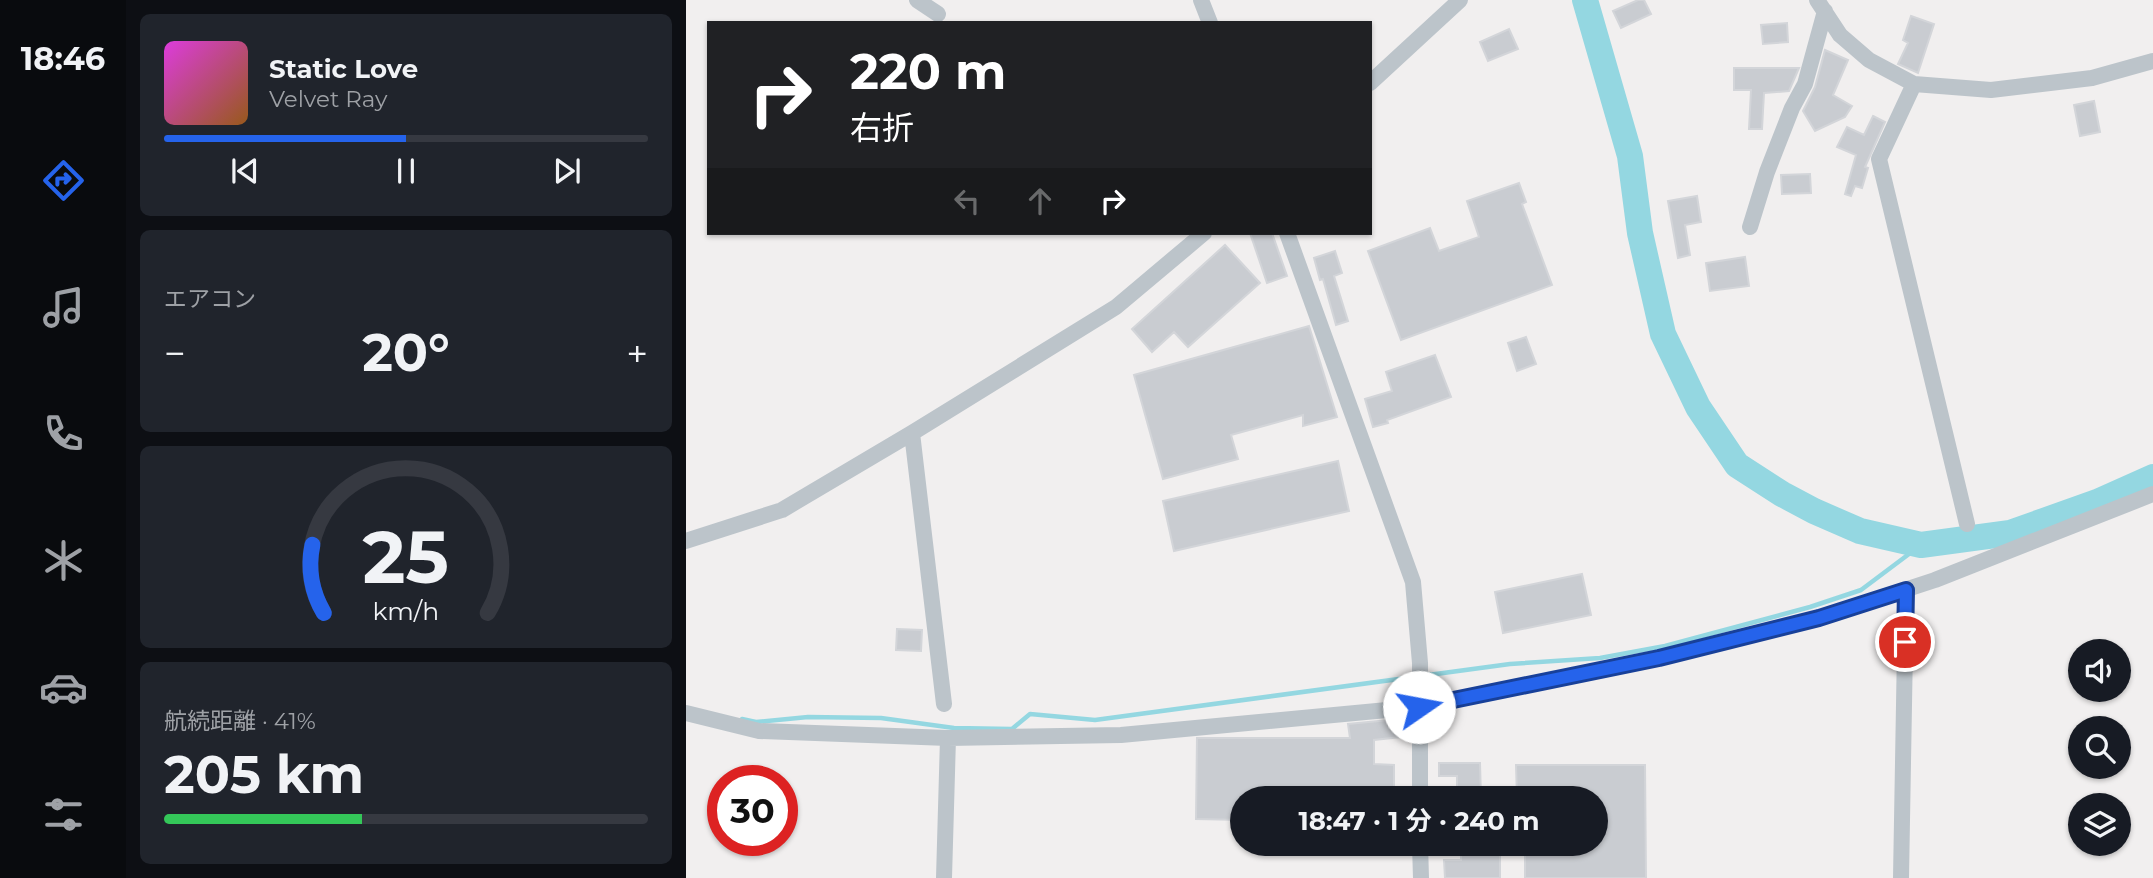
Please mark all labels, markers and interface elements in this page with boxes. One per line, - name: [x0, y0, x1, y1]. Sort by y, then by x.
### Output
- text: 18:46: [21, 39, 105, 78]
- text: 220 m: [850, 42, 1006, 101]
- icon: right: [735, 49, 826, 140]
- text: Static Love: [269, 53, 418, 85]
- text: Velvet Ray: [269, 85, 387, 113]
- text: 右折: [850, 108, 914, 147]
- icon: previous: [226, 152, 264, 190]
- icon: pause: [387, 152, 425, 190]
- icon: next: [548, 152, 586, 190]
- icon: directions: [39, 156, 88, 205]
- icon: left: [948, 182, 986, 220]
- icon: ahead: [1021, 182, 1059, 220]
- icon: right: [1094, 182, 1132, 220]
- icon: music: [39, 283, 88, 332]
- text: エアコン: [164, 285, 256, 313]
- text: 20°: [362, 321, 450, 384]
- text: −: [164, 330, 186, 377]
- text: +: [626, 330, 648, 377]
- icon: phone: [39, 409, 88, 458]
- text: 25: [363, 513, 449, 601]
- icon: climate: [39, 536, 88, 585]
- text: km/h: [373, 596, 439, 626]
- pin: [1875, 612, 1935, 672]
- icon: arrive: [1886, 623, 1924, 661]
- map controls: [2068, 639, 2131, 856]
- button: sound: [2068, 639, 2131, 702]
- icon: car: [39, 663, 88, 712]
- position arrow: [1382, 670, 1456, 744]
- text: 航続距離 · 41%: [164, 707, 316, 735]
- button: search: [2068, 716, 2131, 779]
- text: 205 km: [164, 743, 364, 806]
- speed limit sign: 30: [707, 765, 798, 856]
- icon: filters: [39, 790, 88, 839]
- button: layers: [2068, 793, 2131, 856]
- text: 18:47 · 1 分 · 240 m: [1298, 805, 1540, 837]

